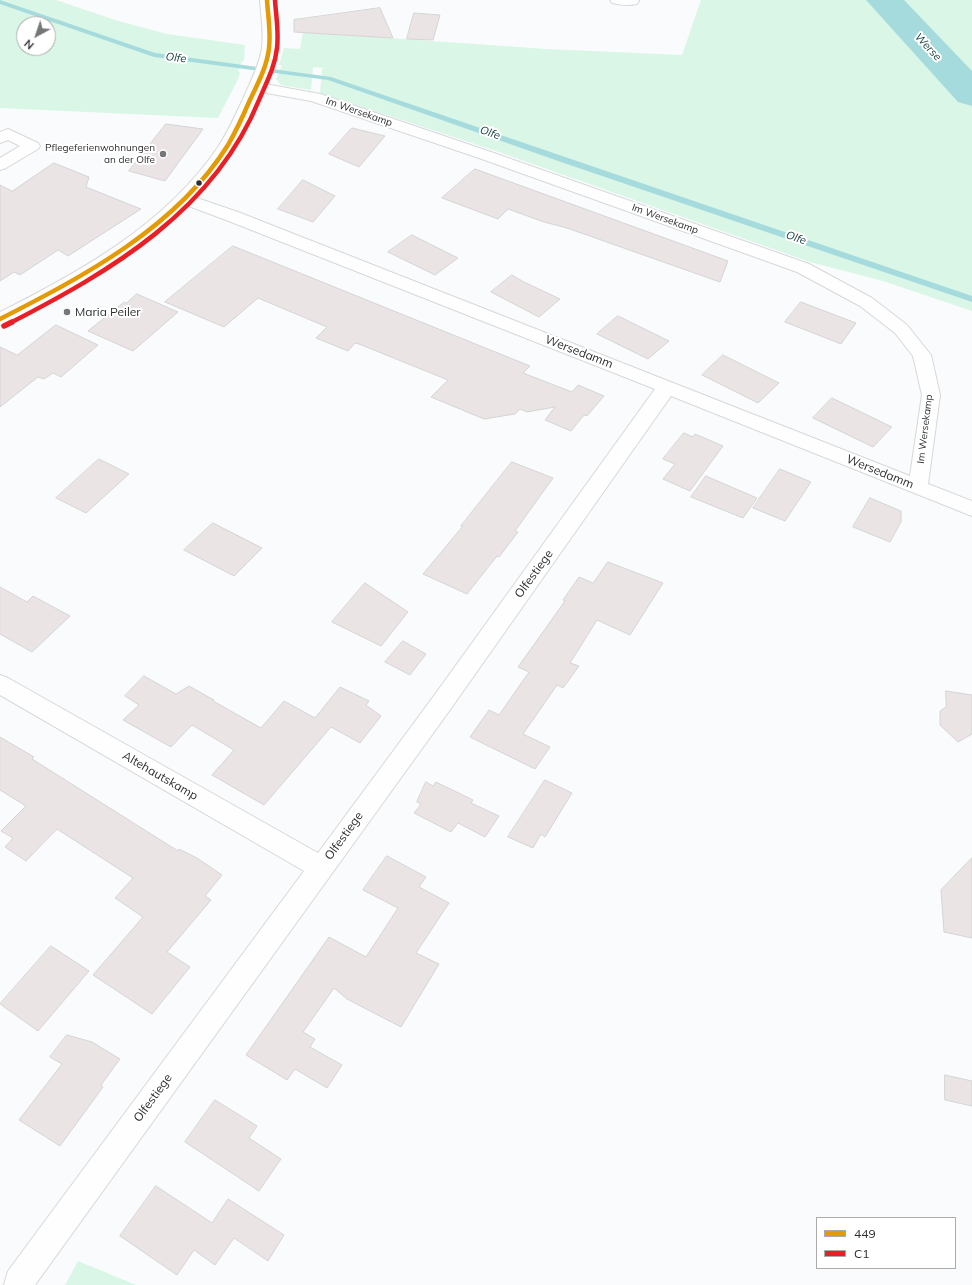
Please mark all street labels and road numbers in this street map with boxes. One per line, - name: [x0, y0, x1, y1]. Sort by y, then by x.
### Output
- street label: Im Wersekamp: [324, 95, 394, 129]
- street label: Im Wersekamp: [630, 201, 700, 237]
- street label: Wersedamm: [543, 332, 615, 372]
- street label: Im Wersekamp: [915, 394, 935, 464]
- street label: Wersedamm: [844, 452, 916, 492]
- street label: Olfestiege: [512, 547, 556, 601]
- street label: Altehautskamp: [120, 749, 200, 803]
- street label: Olfestiege: [322, 809, 366, 863]
- street label: Olfestiege: [131, 1071, 175, 1125]

